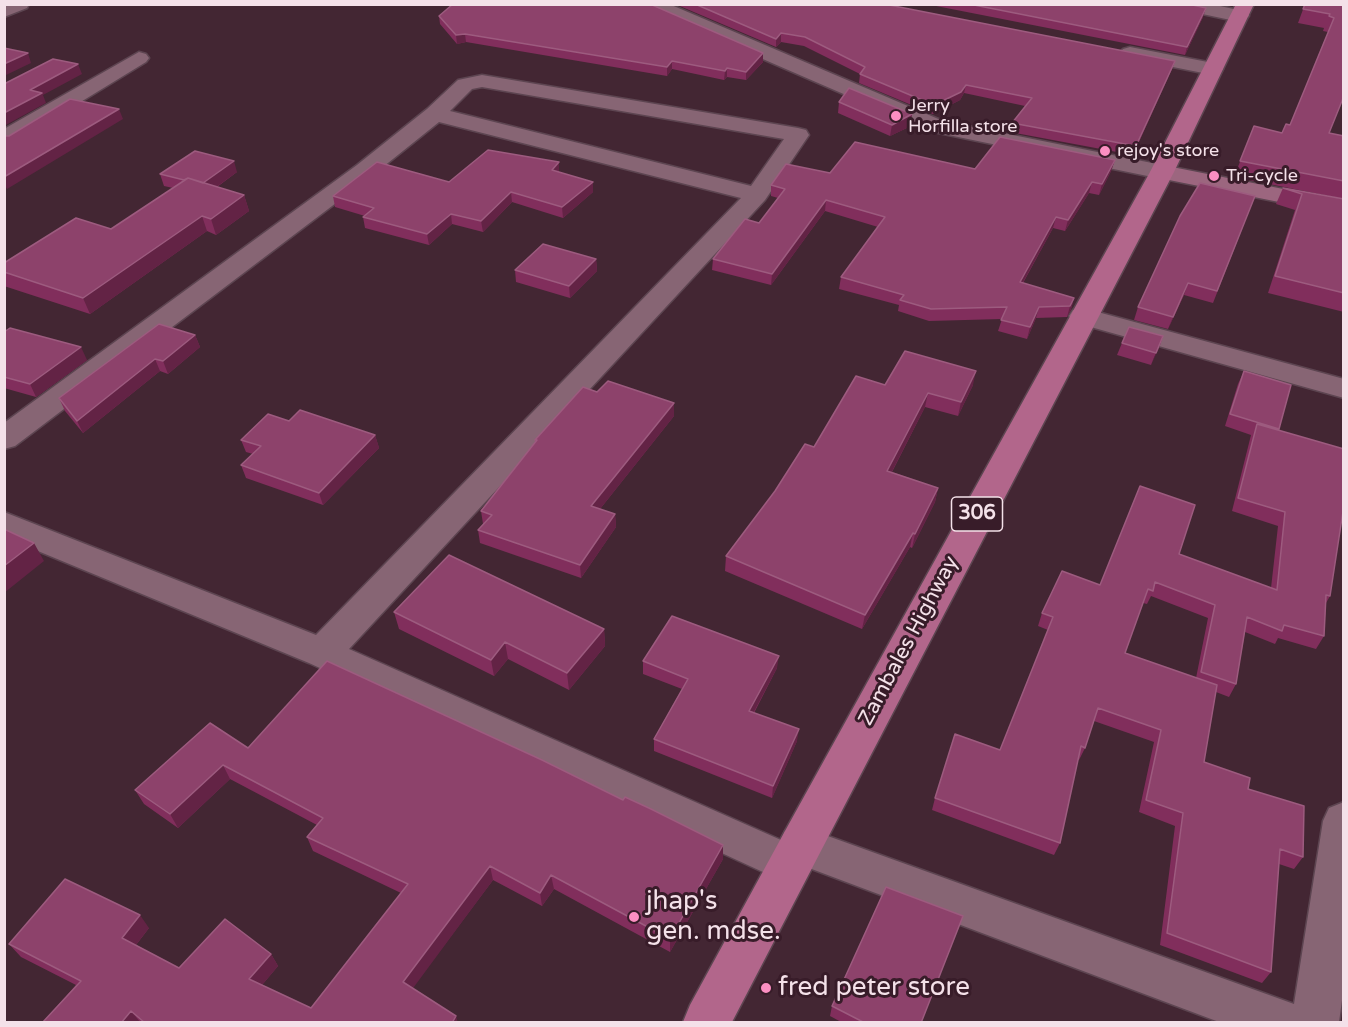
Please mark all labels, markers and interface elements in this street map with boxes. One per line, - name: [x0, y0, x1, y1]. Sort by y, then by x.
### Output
- place label: Jerry Horfilla store: [908, 95, 1017, 138]
- marker: Jerry Horfilla store: [889, 109, 903, 123]
- place label: rejoy's store: [1117, 140, 1219, 162]
- marker: rejoy's store: [1098, 144, 1112, 158]
- place label: Tri-cycle: [1226, 165, 1298, 187]
- marker: Tri-cycle: [1207, 169, 1221, 183]
- road number: 306: [952, 497, 1002, 531]
- street label: Zambales Highway: [854, 552, 964, 730]
- place label: jhap's gen. mdse.: [646, 886, 781, 948]
- marker: jhap's gen. mdse.: [627, 910, 641, 924]
- place label: fred peter store: [778, 972, 970, 1004]
- marker: fred peter store: [759, 981, 773, 995]

